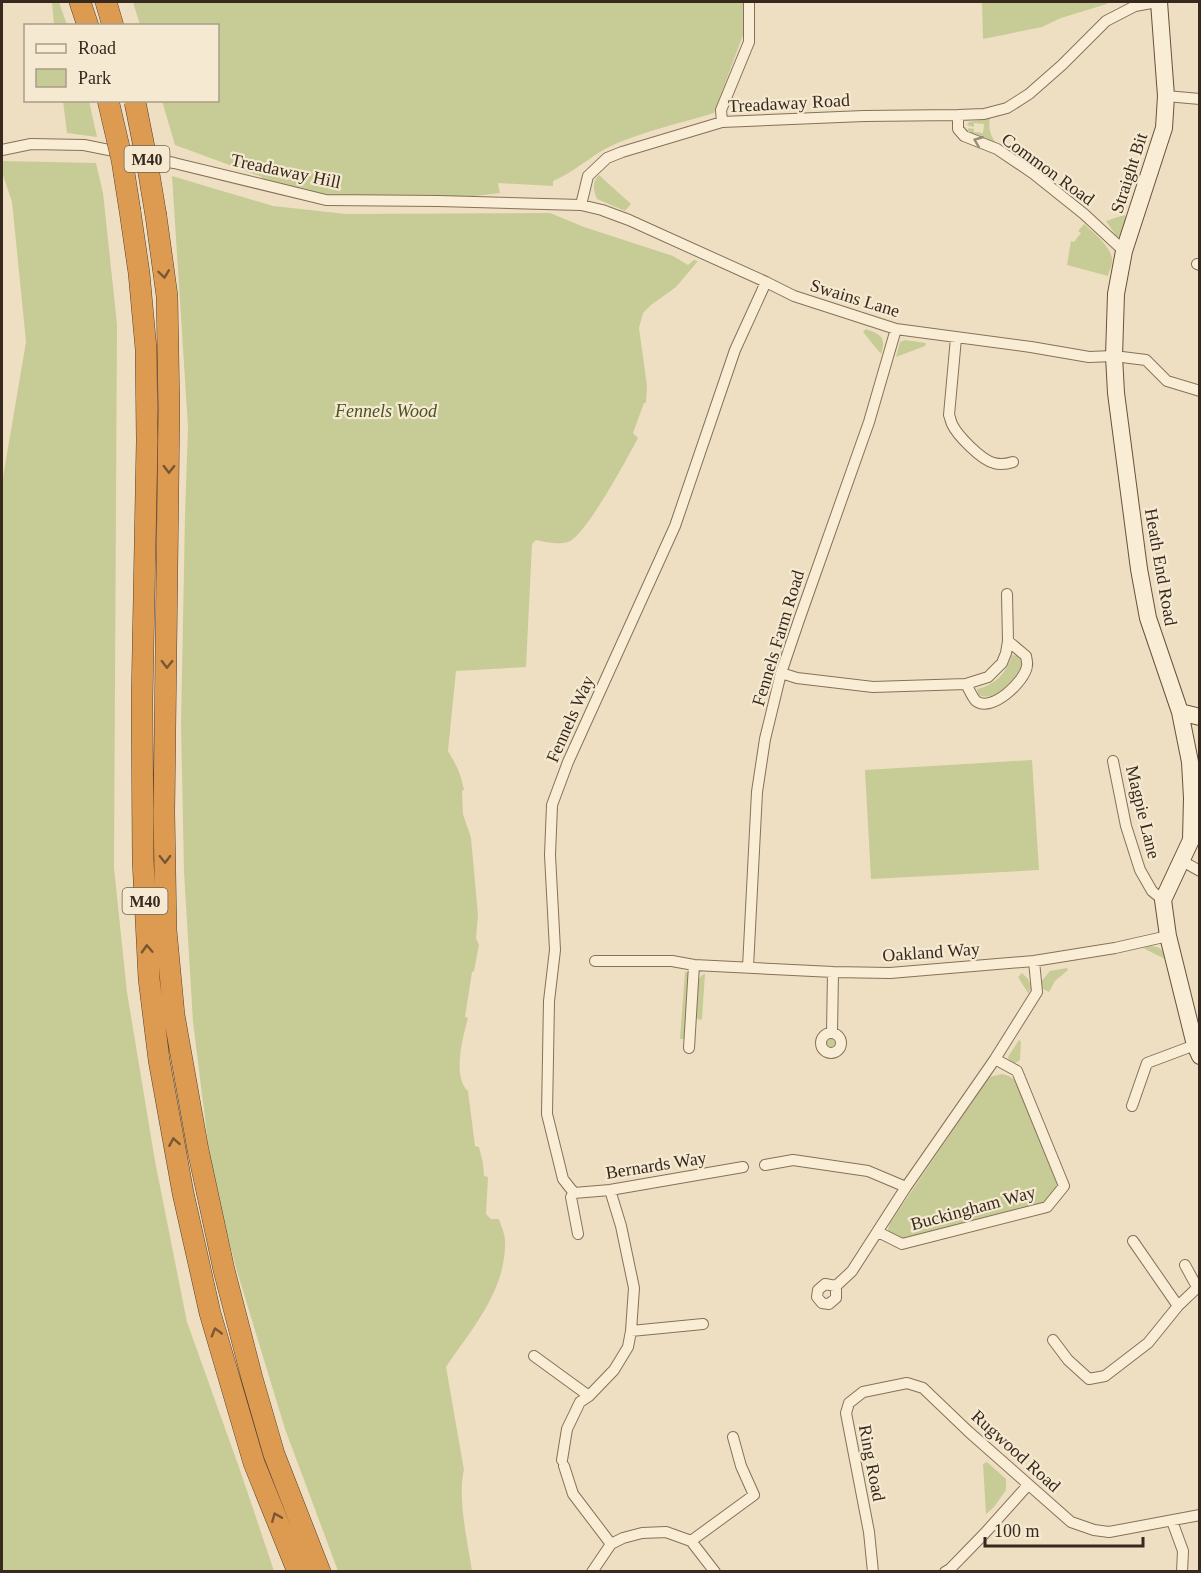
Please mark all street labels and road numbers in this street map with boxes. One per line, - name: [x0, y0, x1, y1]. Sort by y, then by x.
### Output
- street label: Treadaway Road: [728, 90, 850, 116]
- street label: Common Road: [998, 129, 1098, 209]
- street label: Straight Bit: [1107, 130, 1151, 216]
- road number: M40: [124, 146, 170, 172]
- street label: Treadaway Hill: [229, 150, 343, 192]
- street label: Swains Lane: [808, 275, 902, 321]
- street label: Heath End Road: [1141, 507, 1181, 627]
- street label: Fennels Farm Road: [748, 568, 808, 708]
- street label: Fennels Way: [542, 673, 598, 765]
- street label: Magpie Lane: [1122, 763, 1164, 861]
- road number: M40: [122, 888, 168, 914]
- street label: Oakland Way: [882, 939, 980, 965]
- street label: Bernards Way: [604, 1147, 708, 1183]
- street label: Buckingham Way: [908, 1182, 1038, 1234]
- street label: Rugwood Road: [968, 1406, 1064, 1496]
- street label: Ring Road: [855, 1423, 889, 1503]

